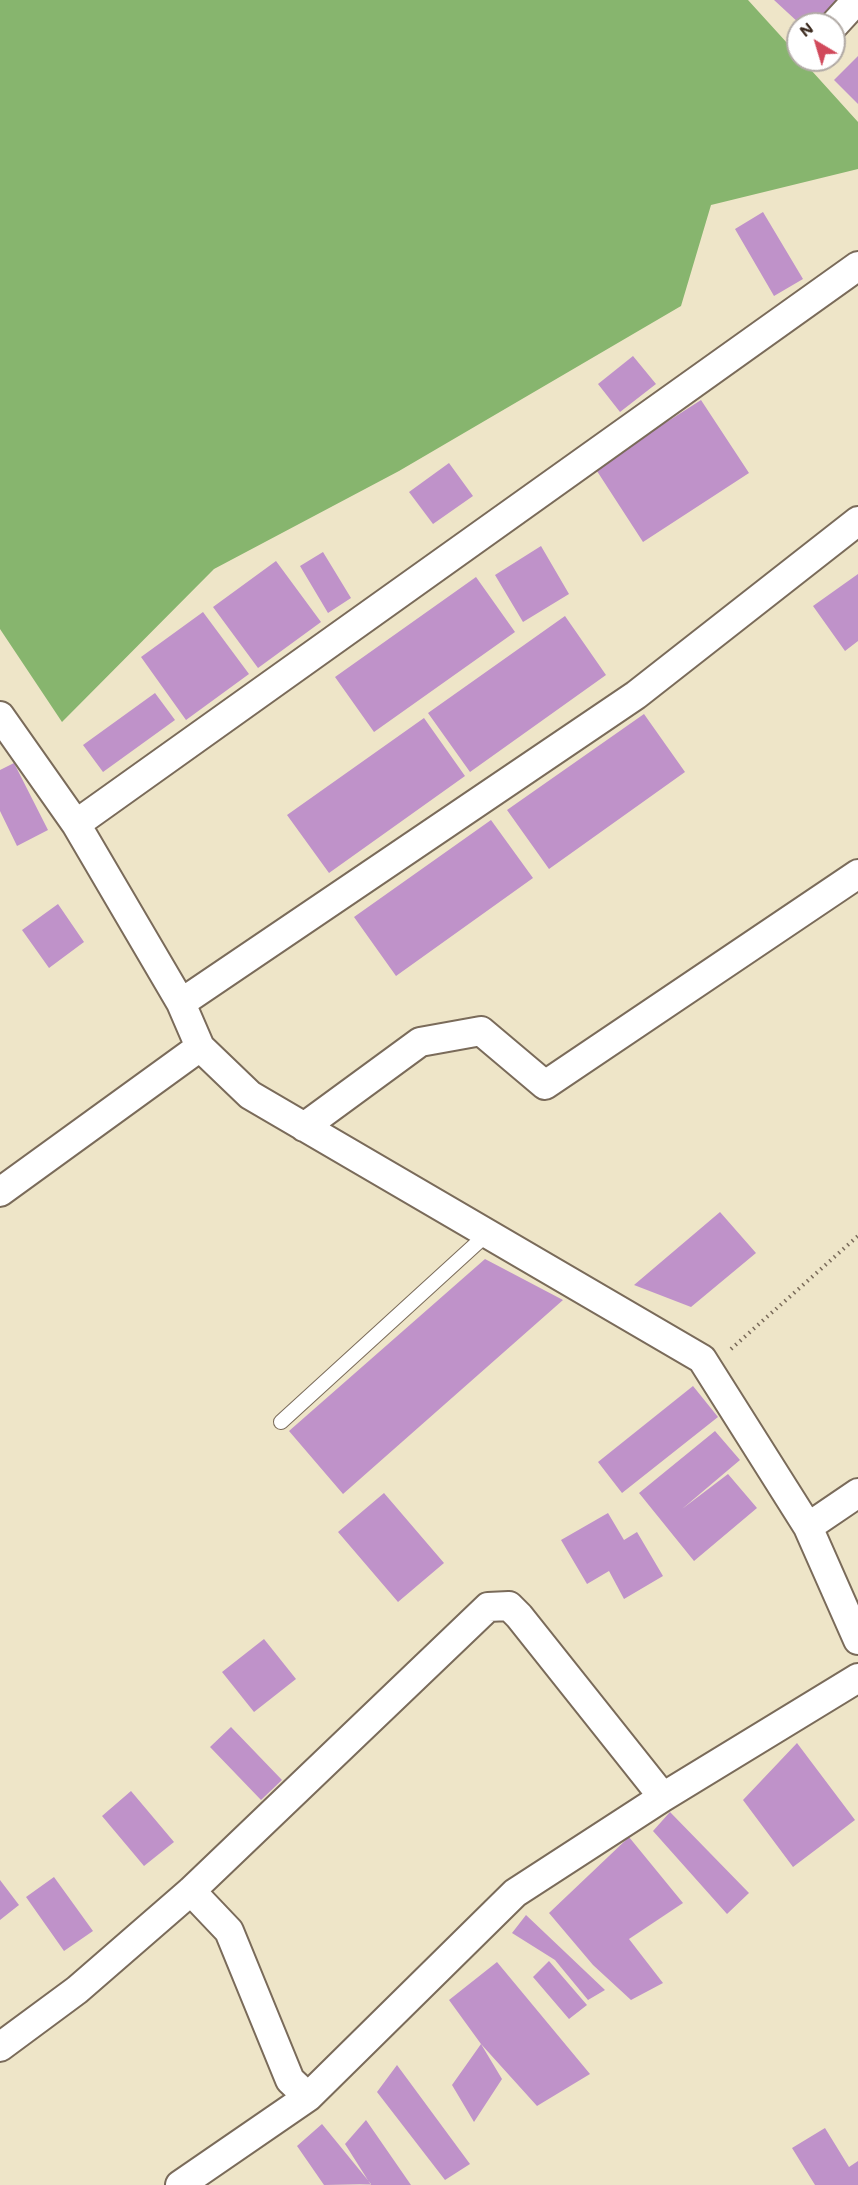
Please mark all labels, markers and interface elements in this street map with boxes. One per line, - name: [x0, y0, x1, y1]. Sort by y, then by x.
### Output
- north arrow: [786, 12, 846, 72]
- text: N: [795, 17, 817, 41]

